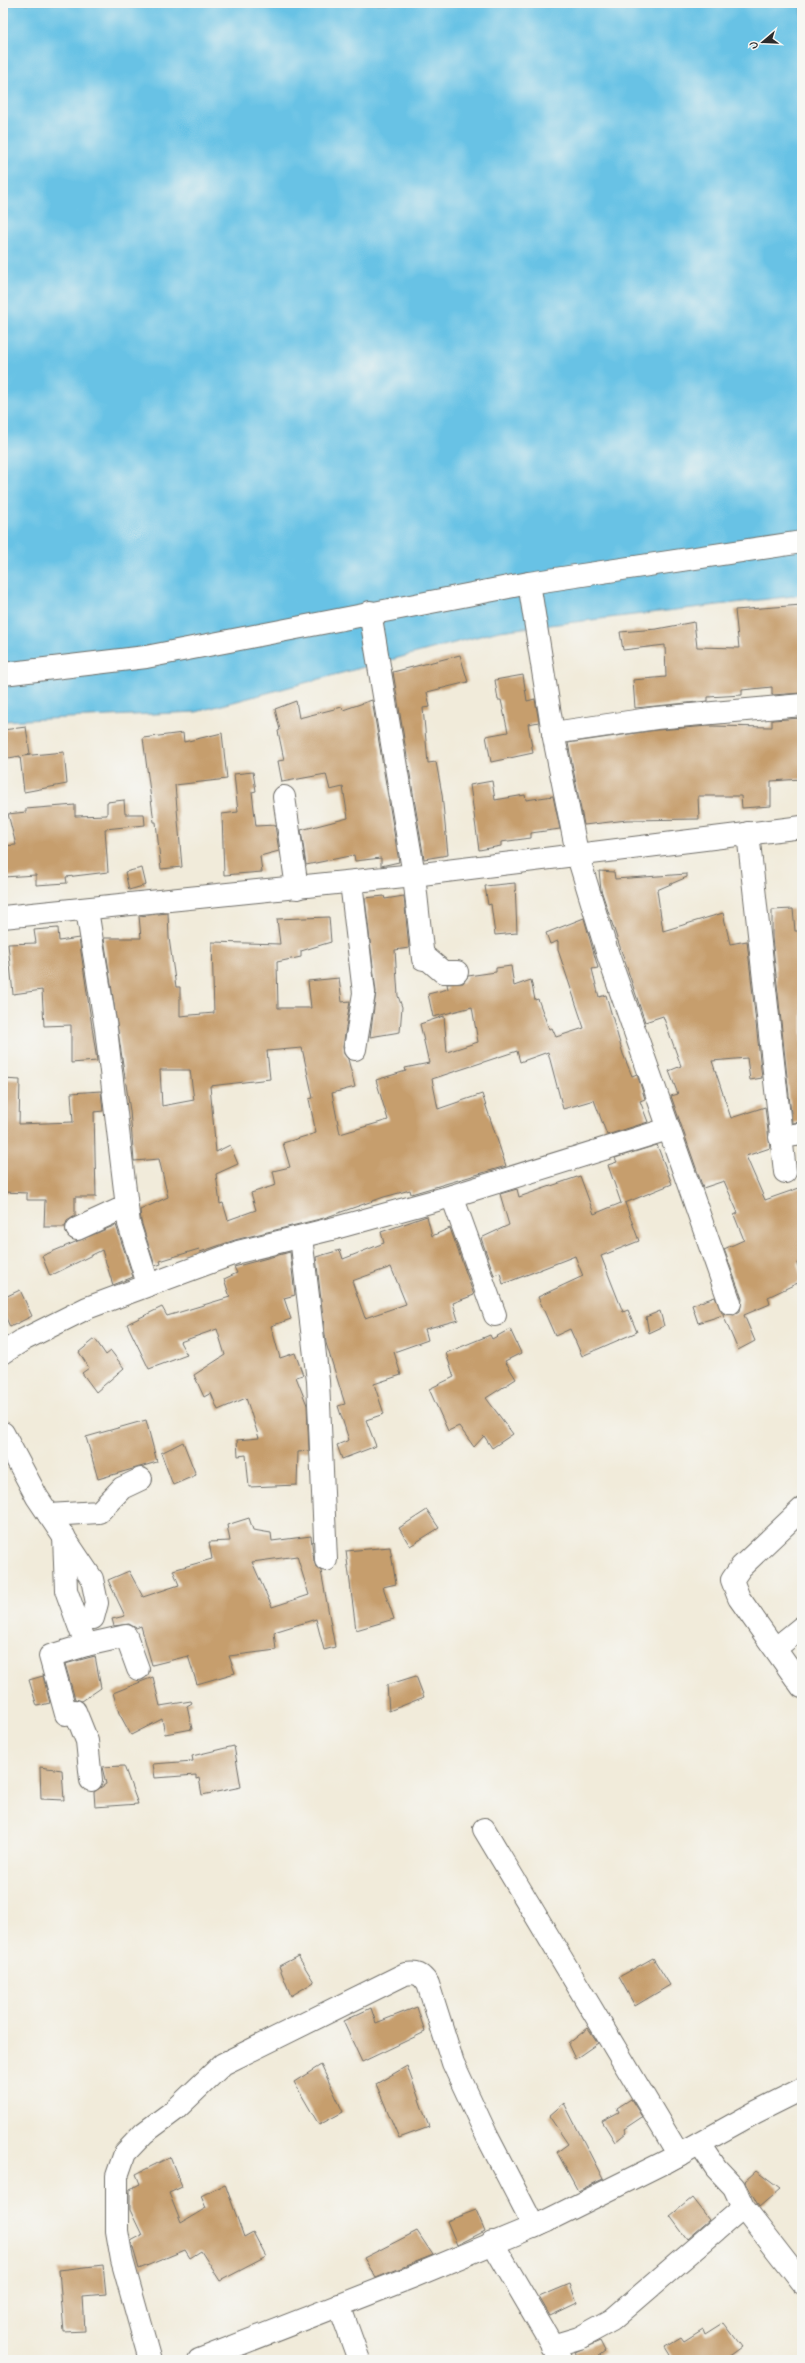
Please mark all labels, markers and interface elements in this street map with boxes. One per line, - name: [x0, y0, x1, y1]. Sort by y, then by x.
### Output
- north arrow: [743, 22, 783, 62]
- text: U: [747, 39, 762, 51]

